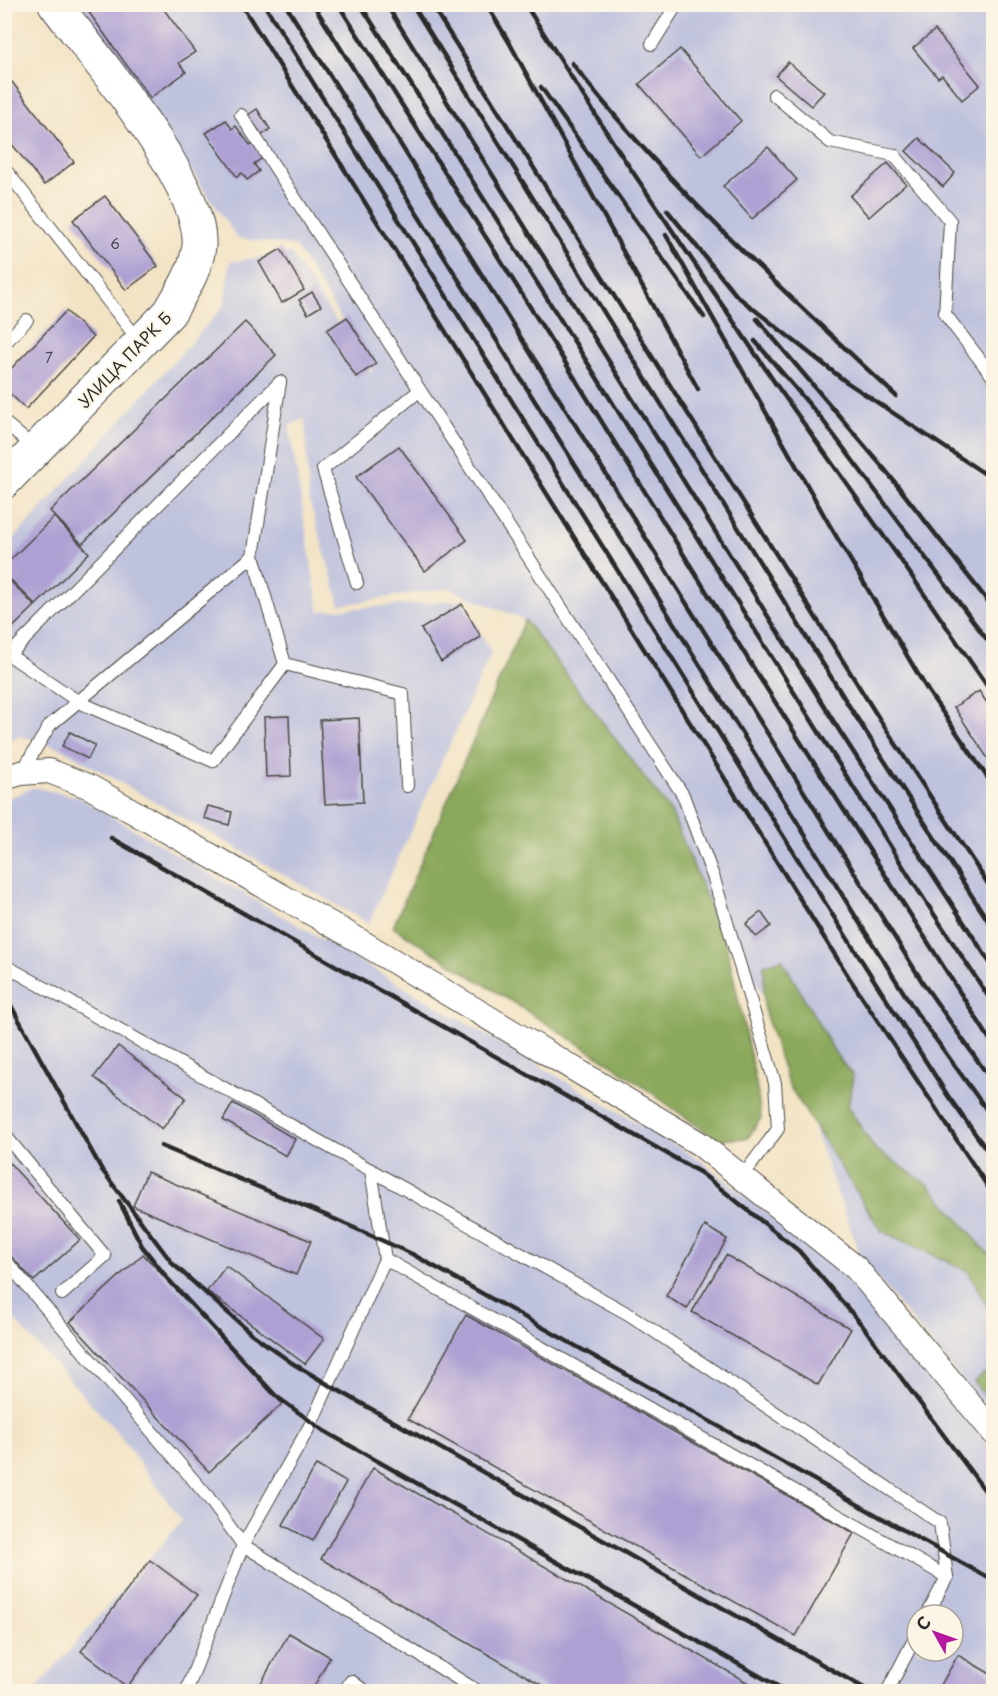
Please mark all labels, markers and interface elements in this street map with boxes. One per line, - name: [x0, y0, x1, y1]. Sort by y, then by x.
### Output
- house number: 6: [110, 233, 120, 254]
- street label: УЛИЦА ПАРК Б: [72, 305, 176, 413]
- house number: 7: [45, 347, 53, 368]
- north arrow: [905, 1603, 965, 1663]
- text: С: [910, 1610, 936, 1635]

